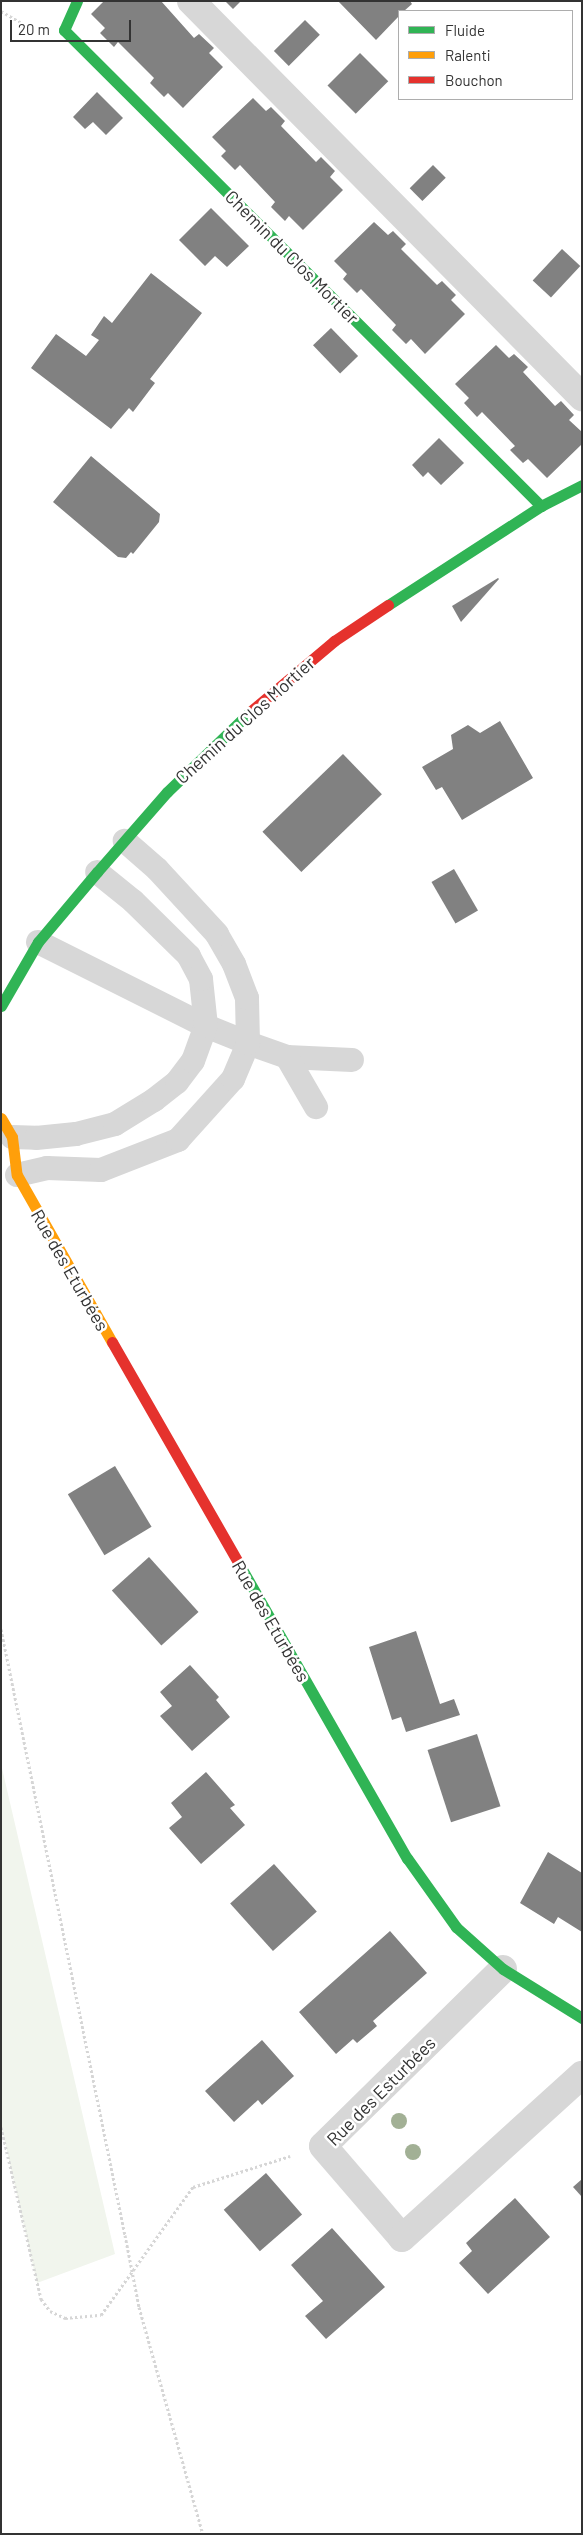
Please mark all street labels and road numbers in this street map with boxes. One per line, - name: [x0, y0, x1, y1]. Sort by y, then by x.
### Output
- street label: Chemin du Clos Mortier: [221, 186, 363, 328]
- street label: Chemin du Clos Mortier: [171, 652, 319, 788]
- street label: Rue des Eturbées: [27, 1206, 113, 1334]
- street label: Rue des Eturbées: [228, 1557, 314, 1685]
- street label: Rue des Esturbées: [322, 2032, 440, 2150]

